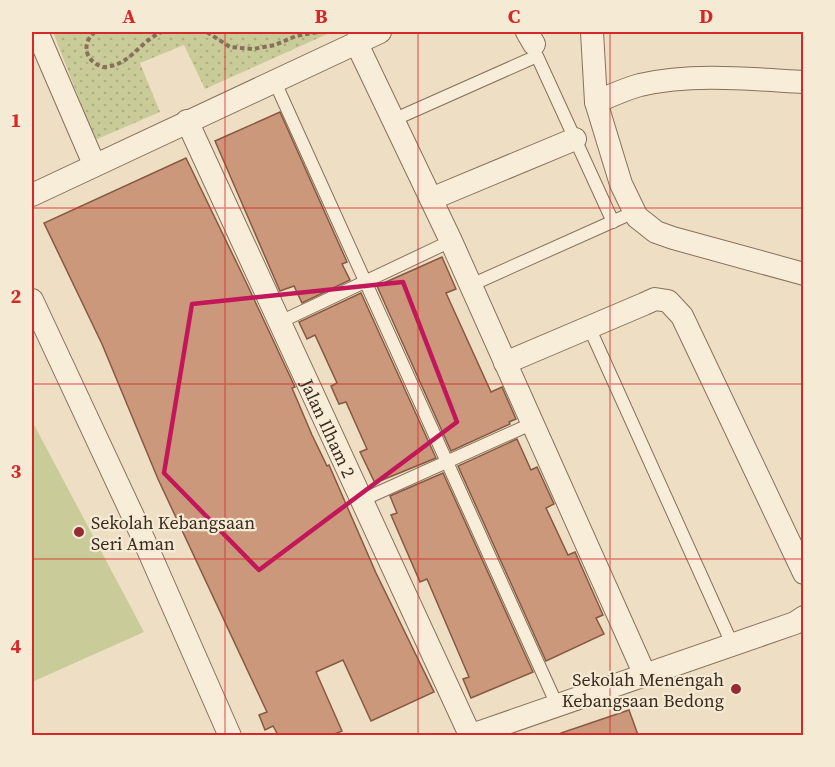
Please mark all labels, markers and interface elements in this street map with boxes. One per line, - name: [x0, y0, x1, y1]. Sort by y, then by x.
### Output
- text: A: [122, 2, 136, 30]
- text: B: [314, 2, 328, 30]
- text: C: [508, 2, 520, 30]
- text: D: [699, 2, 713, 30]
- text: 1: [11, 106, 21, 134]
- text: 2: [11, 282, 22, 310]
- street label: Jalan Ilham 2: [294, 374, 362, 481]
- text: 3: [11, 457, 22, 485]
- place label: Sekolah Kebangsaan Seri Aman: [91, 510, 255, 556]
- marker: Sekolah Kebangsaan Seri Aman: [72, 525, 86, 539]
- text: 4: [11, 632, 22, 660]
- place label: Sekolah Menengah Kebangsaan Bedong: [562, 667, 724, 713]
- marker: Sekolah Menengah Kebangsaan Bedong: [729, 682, 743, 696]

